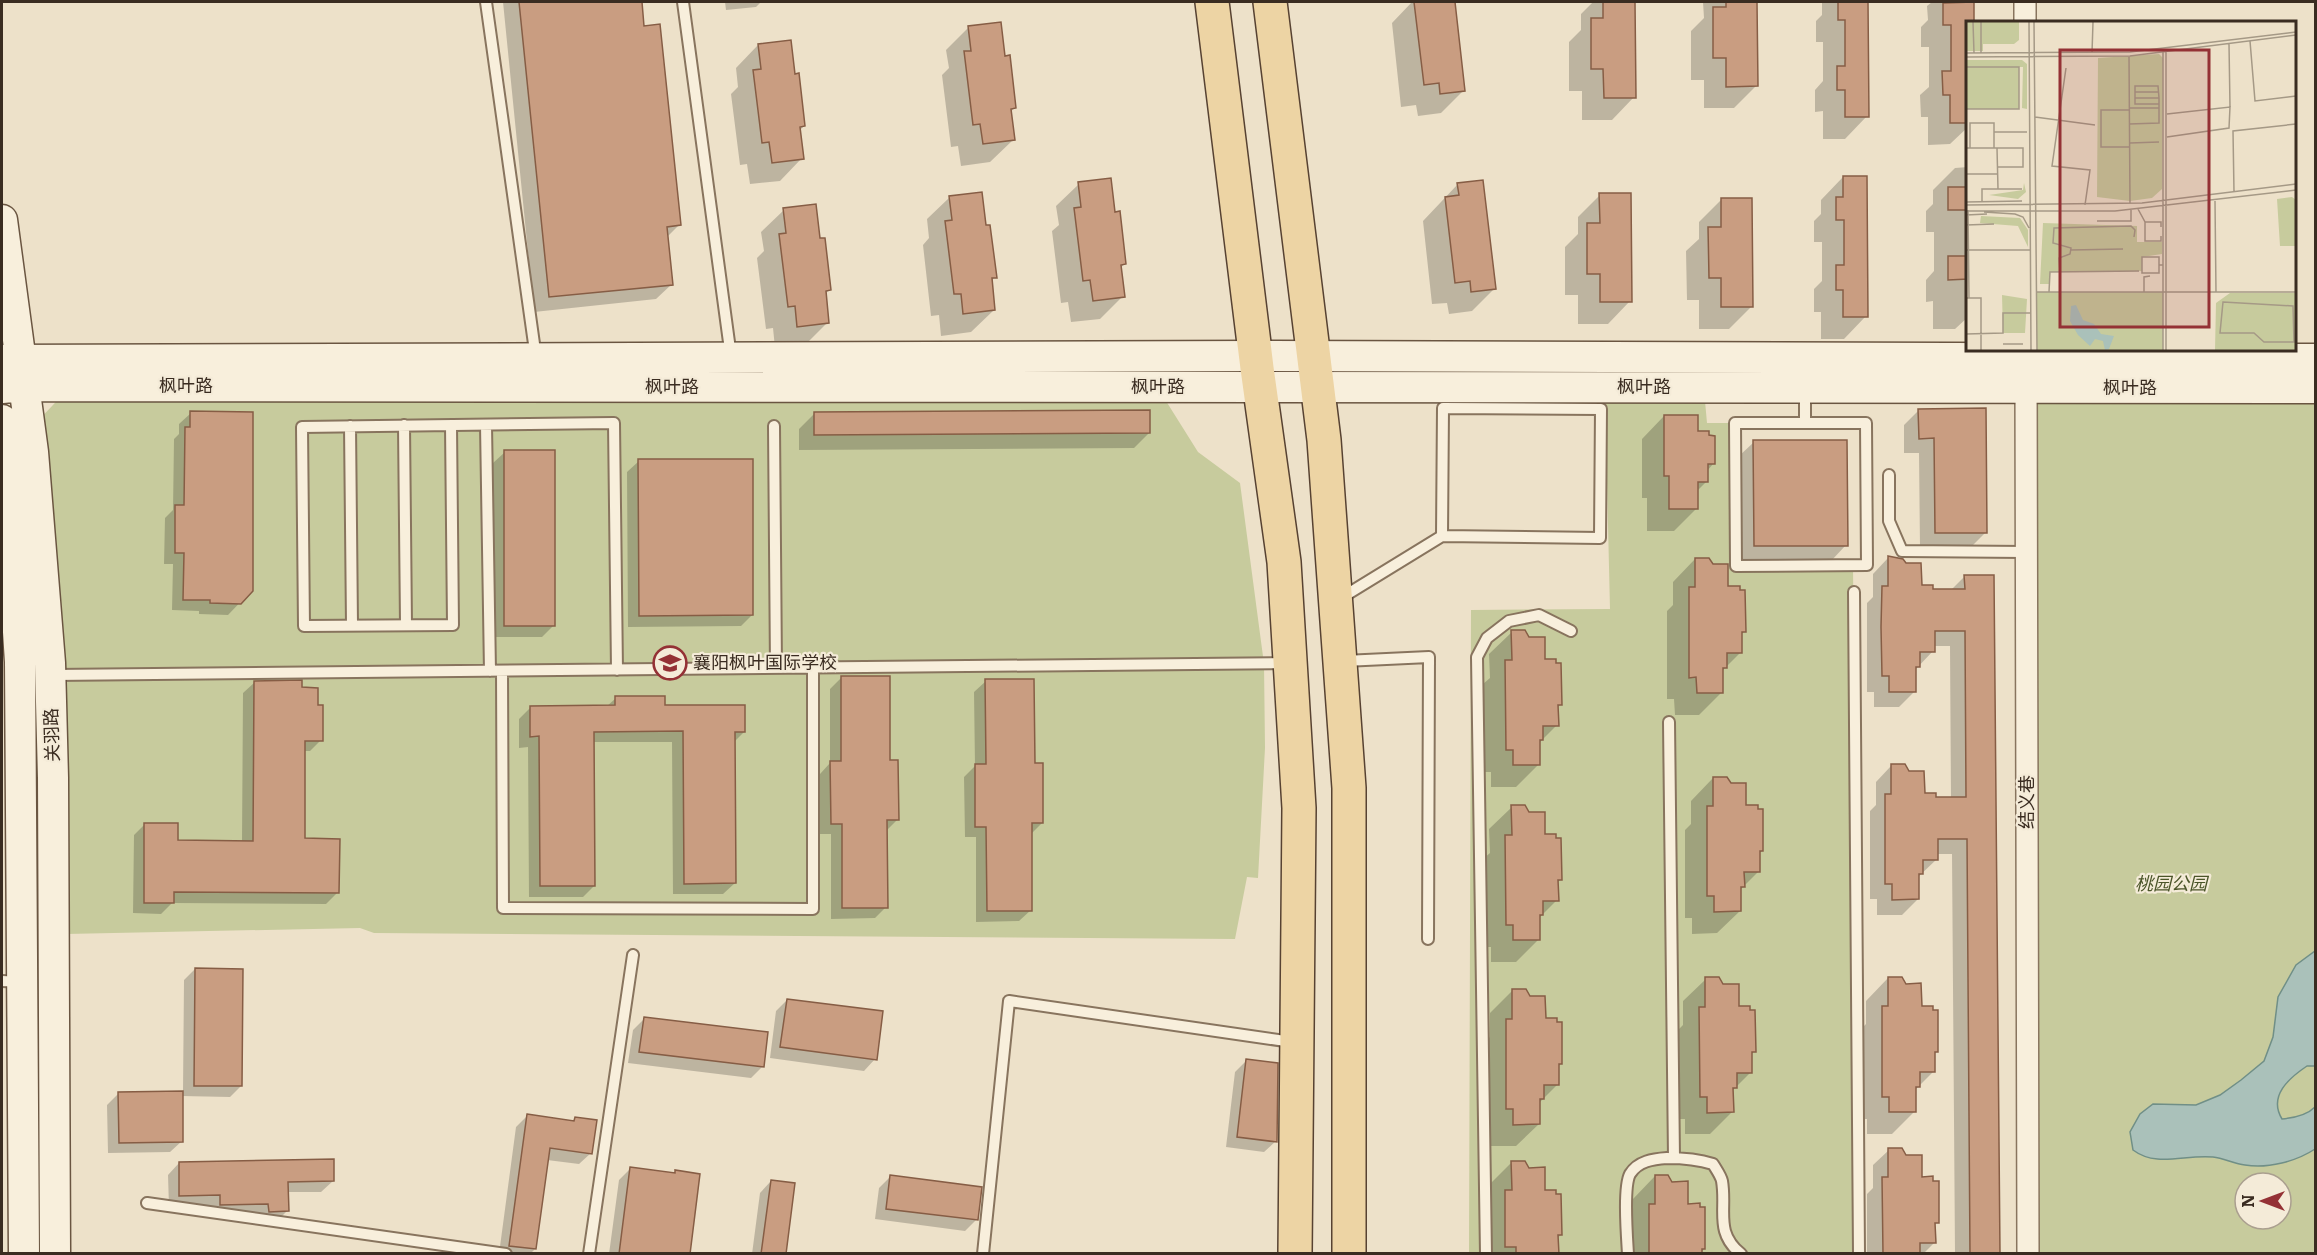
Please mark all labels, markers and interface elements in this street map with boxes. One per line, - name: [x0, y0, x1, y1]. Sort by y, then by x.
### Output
- inset map: [1966, 21, 2296, 351]
- street label: 枫叶路: [159, 371, 213, 398]
- street label: 枫叶路: [645, 372, 699, 399]
- street label: 枫叶路: [1131, 372, 1185, 399]
- street label: 枫叶路: [1617, 372, 1671, 399]
- street label: 枫叶路: [2103, 373, 2157, 400]
- school or university icon: 襄阳枫叶国际学校: [652, 645, 688, 681]
- place label: 襄阳枫叶国际学校: [693, 648, 837, 675]
- street label: 关羽路: [36, 708, 65, 763]
- street label: 结义巷: [2012, 775, 2039, 829]
- park label: 桃园公园: [2135, 869, 2210, 896]
- north arrow: [2233, 1171, 2293, 1231]
- text: N: [2235, 1194, 2259, 1208]

